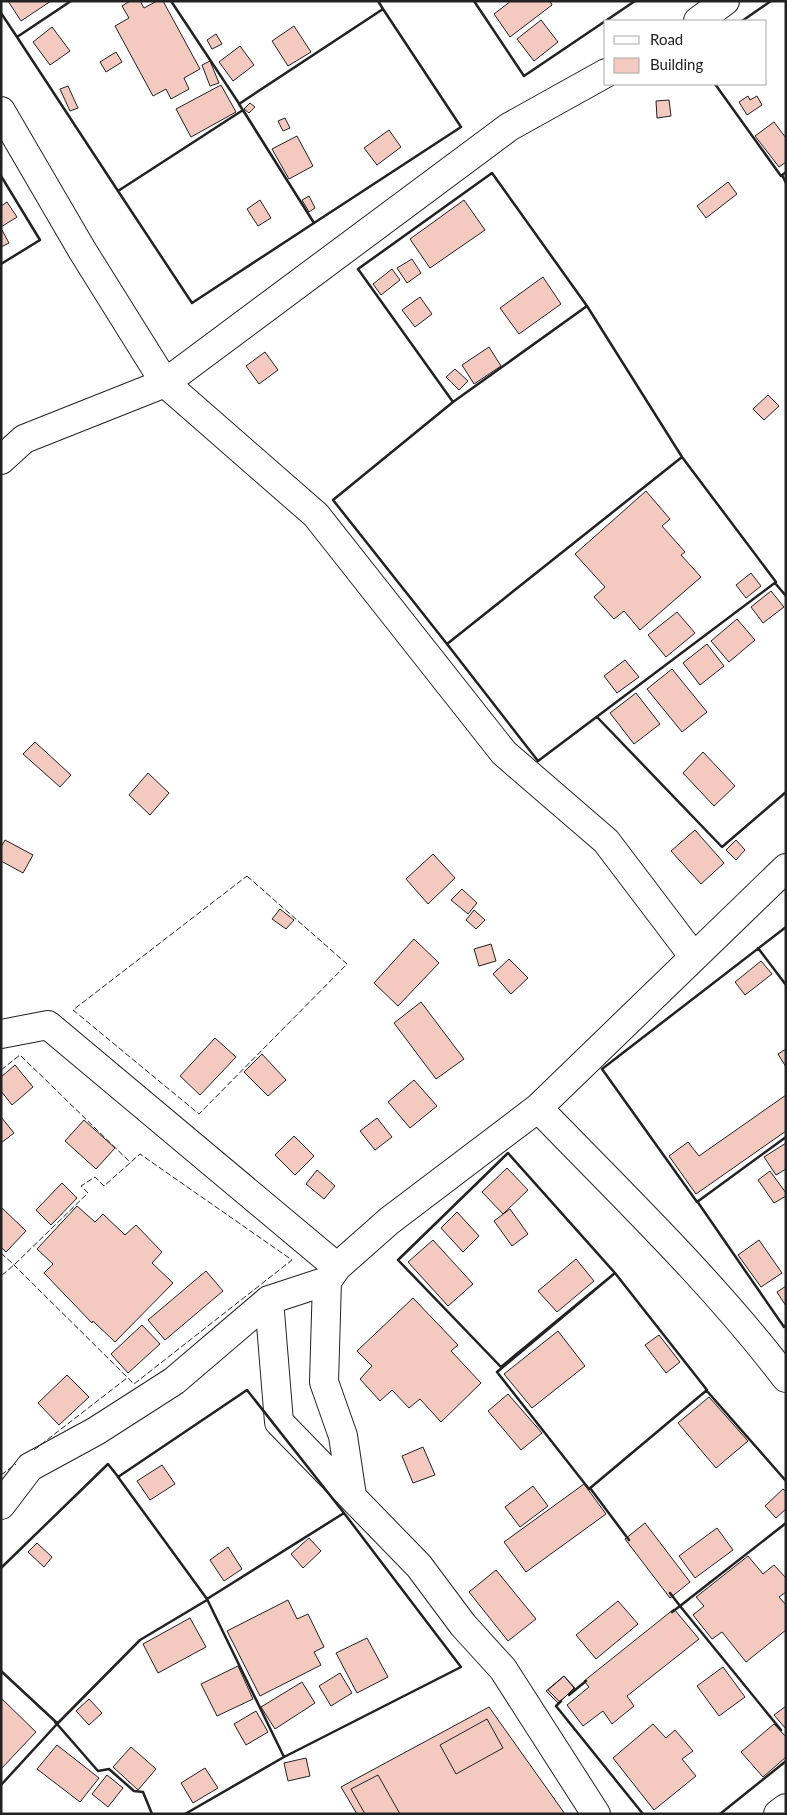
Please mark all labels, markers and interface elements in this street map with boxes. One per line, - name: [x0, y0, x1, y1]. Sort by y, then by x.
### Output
- legend: [604, 20, 767, 85]
- text: Road: [650, 30, 683, 48]
- text: Building: [650, 55, 703, 73]

